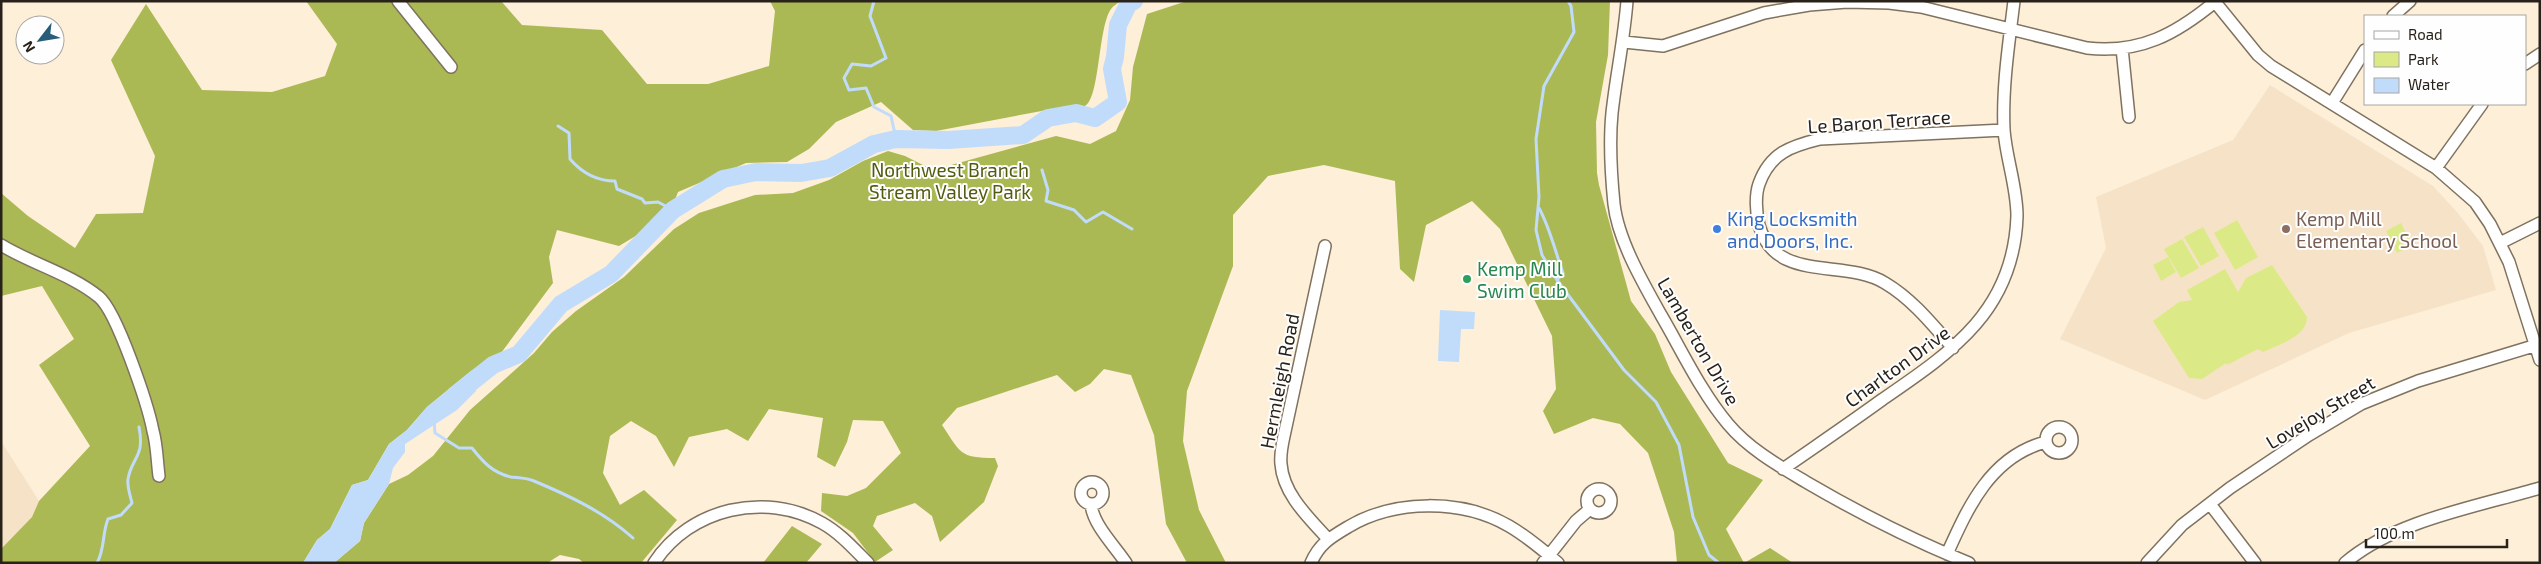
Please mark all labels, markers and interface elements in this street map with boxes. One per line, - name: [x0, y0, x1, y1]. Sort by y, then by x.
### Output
- north arrow: [15, 15, 65, 65]
- legend: [2364, 15, 2526, 105]
- text: Road: [2408, 25, 2443, 43]
- text: N: [19, 38, 38, 56]
- text: Park: [2408, 50, 2439, 68]
- text: Water: [2408, 75, 2450, 93]
- street label: Le Baron Terrace: [1807, 105, 1951, 137]
- park label: Northwest Branch Stream Valley Park: [869, 158, 1031, 203]
- place label: King Locksmith and Doors, Inc.: [1727, 207, 1858, 252]
- place label: Kemp Mill Elementary School: [2296, 207, 2458, 252]
- marker: King Locksmith and Doors, Inc.: [1711, 223, 1723, 235]
- marker: Kemp Mill Elementary School: [2280, 223, 2292, 235]
- place label: Kemp Mill Swim Club: [1477, 257, 1567, 302]
- marker: Kemp Mill Swim Club: [1461, 273, 1473, 285]
- street label: Lamberton Drive: [1653, 273, 1745, 409]
- street label: Hermleigh Road: [1255, 311, 1303, 451]
- street label: Charlton Drive: [1840, 320, 1954, 412]
- street label: Lovejoy Street: [2262, 371, 2378, 453]
- scale bar: [2366, 516, 2507, 548]
- text: 100 m: [2374, 524, 2415, 542]

